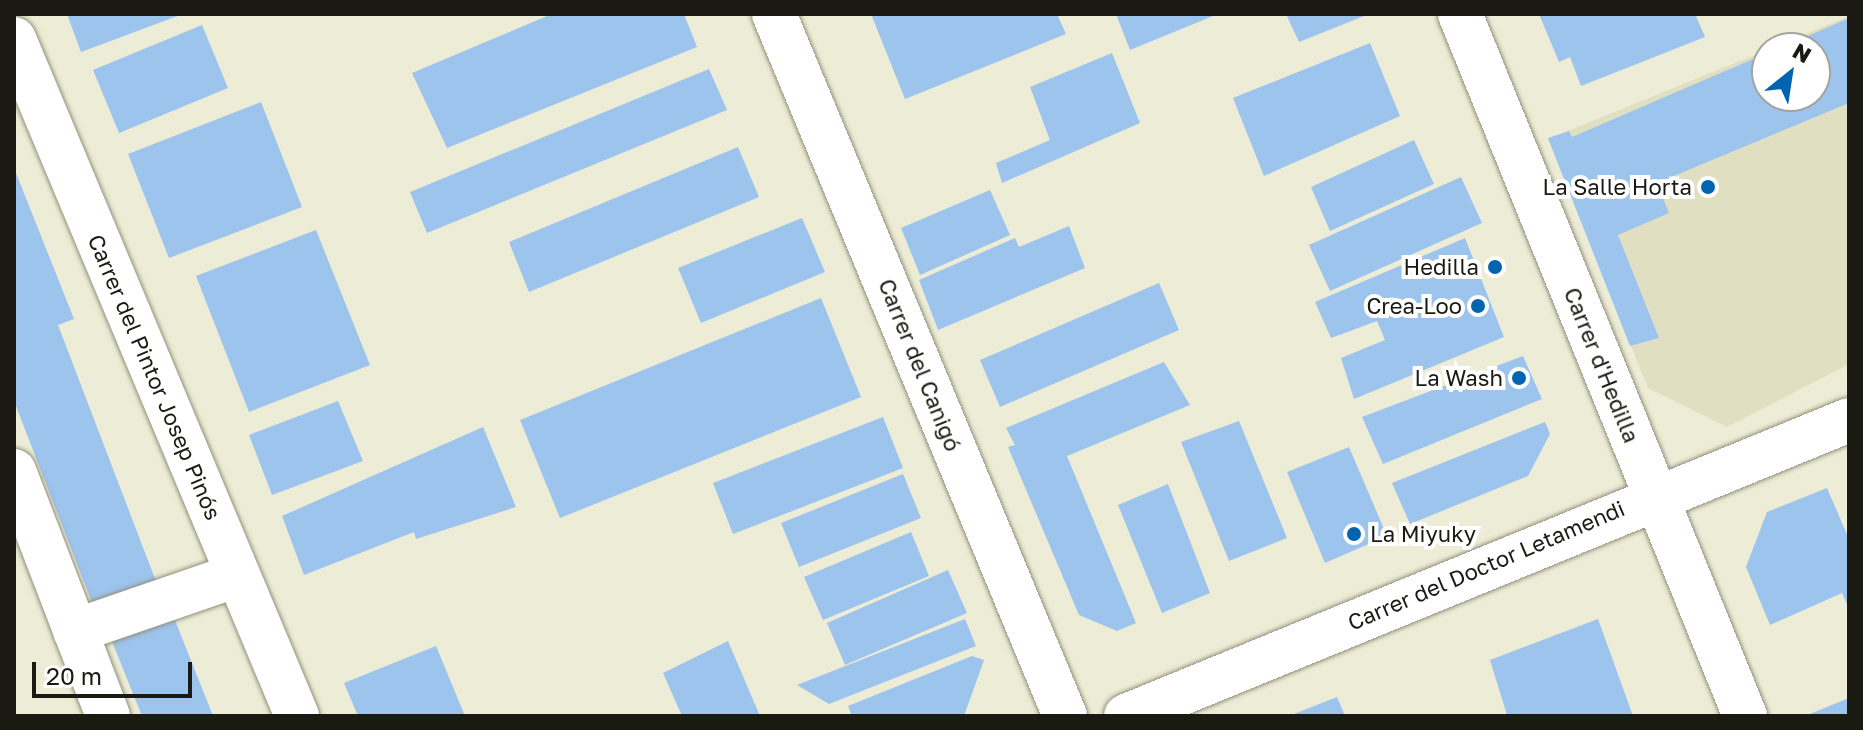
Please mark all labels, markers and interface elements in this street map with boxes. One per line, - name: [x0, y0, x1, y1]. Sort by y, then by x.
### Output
- north arrow: [1751, 32, 1831, 112]
- text: N: [1788, 37, 1816, 68]
- place label: La Salle Horta: [1543, 174, 1692, 200]
- marker: La Salle Horta: [1699, 178, 1717, 196]
- street label: Carrer del Pintor Josep Pinós: [83, 230, 227, 524]
- place label: Hedilla: [1404, 254, 1479, 280]
- marker: Hedilla: [1486, 258, 1504, 276]
- street label: Carrer del Canigó: [873, 275, 967, 455]
- street label: Carrer d'Hedilla: [1559, 284, 1645, 446]
- place label: Crea-Loo: [1366, 293, 1462, 319]
- marker: Crea-Loo: [1469, 297, 1487, 315]
- place label: La Wash: [1414, 365, 1503, 391]
- marker: La Wash: [1510, 369, 1528, 387]
- street label: Carrer del Doctor Letamendi: [1344, 495, 1628, 635]
- place label: La Miyuky: [1370, 521, 1476, 547]
- marker: La Miyuky: [1345, 525, 1363, 543]
- scale bar: [36, 646, 196, 696]
- text: 20 m: [46, 661, 102, 690]

